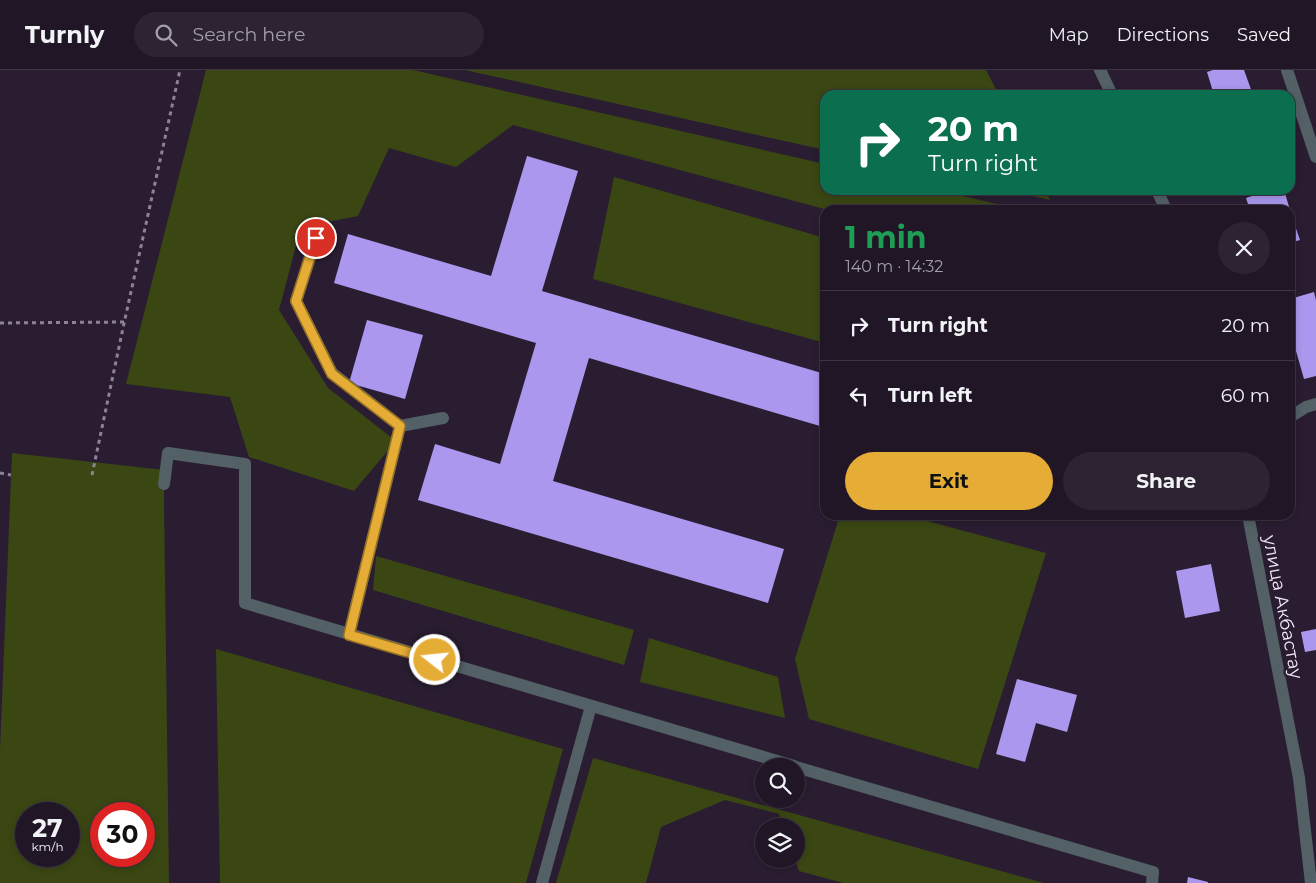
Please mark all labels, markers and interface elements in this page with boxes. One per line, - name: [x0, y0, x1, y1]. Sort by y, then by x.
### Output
- search box: [134, 12, 484, 57]
- text: Turnly: [25, 20, 104, 49]
- icon: search: [152, 21, 180, 49]
- text: Search here: [192, 23, 305, 46]
- text: Map: [1049, 24, 1089, 46]
- text: Directions: [1117, 24, 1209, 46]
- text: Saved: [1237, 24, 1291, 46]
- text: 20 m: [928, 107, 1019, 150]
- icon: right: [845, 110, 910, 175]
- text: Turn right: [928, 150, 1038, 177]
- pin: [295, 217, 337, 259]
- text: 1 min: [845, 219, 926, 256]
- button: close: [1218, 222, 1270, 274]
- icon: arrive: [302, 224, 330, 252]
- text: 140 m · 14:32: [845, 257, 943, 276]
- icon: right: [845, 312, 873, 340]
- text: Turn right: [888, 314, 988, 337]
- text: 20 m: [1222, 314, 1270, 337]
- icon: left: [845, 382, 873, 410]
- text: Turn left: [888, 384, 973, 407]
- text: 60 m: [1221, 384, 1270, 407]
- button: Exit: [845, 452, 1053, 510]
- button: Share: [1063, 452, 1270, 510]
- street label: улица Акбастау: [1258, 532, 1308, 681]
- position arrow: [408, 633, 460, 685]
- map controls: [755, 758, 805, 868]
- button: search: [755, 758, 805, 808]
- speed limit sign: 30: [90, 802, 155, 867]
- text: 27: [32, 813, 63, 843]
- button: layers: [755, 818, 805, 868]
- text: km/h: [31, 839, 64, 854]

